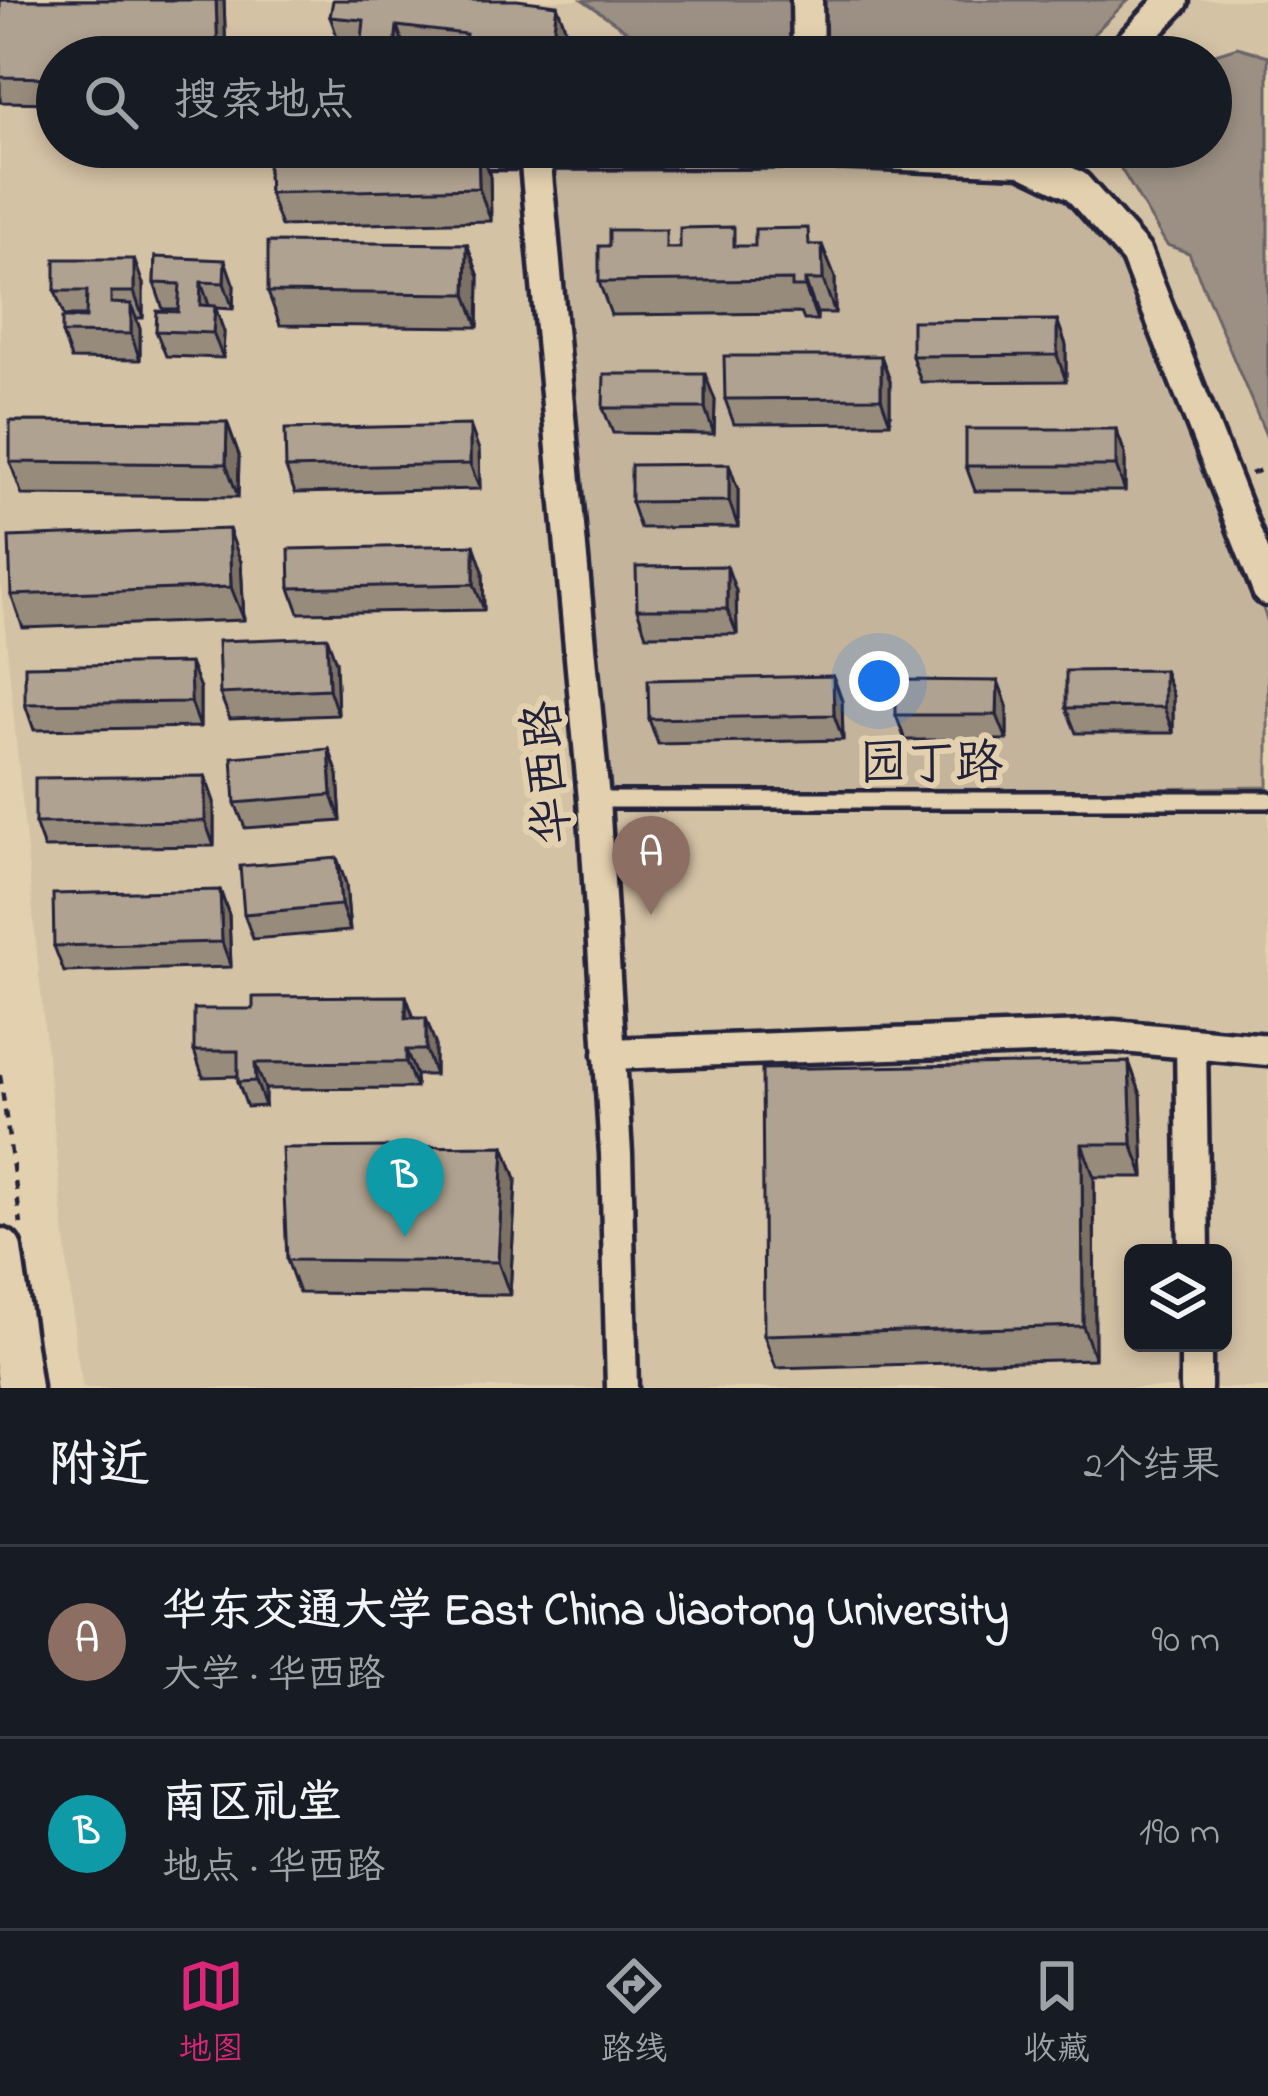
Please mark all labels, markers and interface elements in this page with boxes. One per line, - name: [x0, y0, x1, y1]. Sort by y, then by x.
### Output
- search box: [36, 36, 1232, 168]
- icon: search: [78, 69, 144, 135]
- text: 搜索地点: [174, 70, 354, 136]
- your location: [849, 651, 909, 711]
- street label: 华西路: [509, 698, 591, 847]
- street label: 园丁路: [859, 731, 1003, 801]
- pin: A: [612, 816, 690, 915]
- pin: B: [366, 1138, 444, 1237]
- map controls: [1124, 1244, 1232, 1352]
- button: layers: [1124, 1244, 1232, 1352]
- text: 附近: [48, 1430, 150, 1505]
- text: 2个结果: [1084, 1439, 1220, 1496]
- text: 华东交通大学 East China Jiaotong University: [162, 1580, 1009, 1646]
- text: A: [75, 1613, 99, 1670]
- text: 90 m: [1151, 1613, 1220, 1670]
- text: 大学 · 华西路: [162, 1648, 385, 1705]
- text: 南区礼堂: [162, 1772, 342, 1838]
- text: B: [74, 1805, 100, 1862]
- text: 190 m: [1139, 1805, 1220, 1862]
- text: 地点 · 华西路: [162, 1840, 385, 1897]
- tab: 地图: [178, 1953, 244, 2075]
- tab: 路线: [601, 1953, 667, 2075]
- tab: 收藏: [1024, 1953, 1090, 2075]

